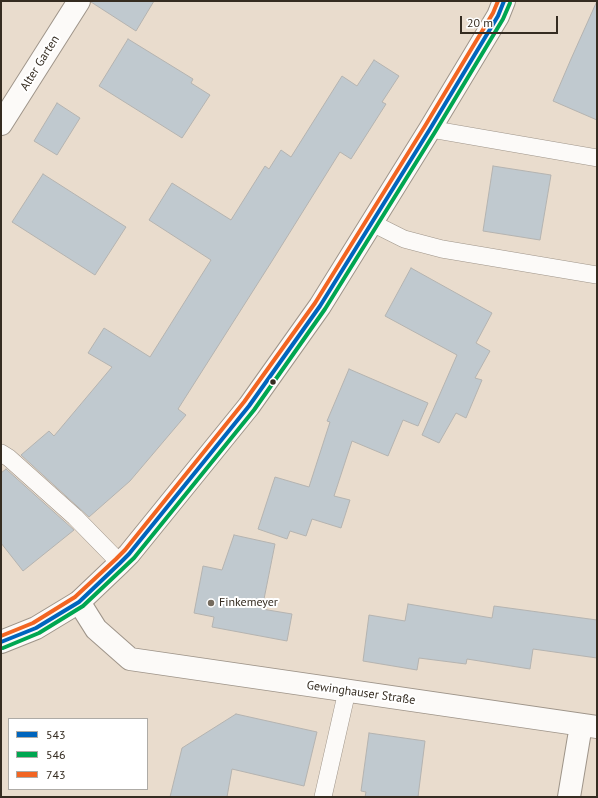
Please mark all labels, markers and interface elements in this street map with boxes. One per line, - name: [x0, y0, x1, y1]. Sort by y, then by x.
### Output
- scale bar: [462, 8, 560, 34]
- text: 20 m: [467, 15, 493, 30]
- street label: Alter Garten: [17, 33, 63, 93]
- unlabelled marker: [268, 377, 278, 387]
- place label: Finkemeyer: [219, 596, 278, 610]
- marker: Finkemeyer: [206, 598, 216, 608]
- street label: Gewinghauser Straße: [306, 678, 416, 708]
- legend: [8, 718, 148, 790]
- text: 543: [46, 727, 66, 742]
- text: 546: [46, 747, 66, 762]
- text: 743: [46, 767, 66, 782]

